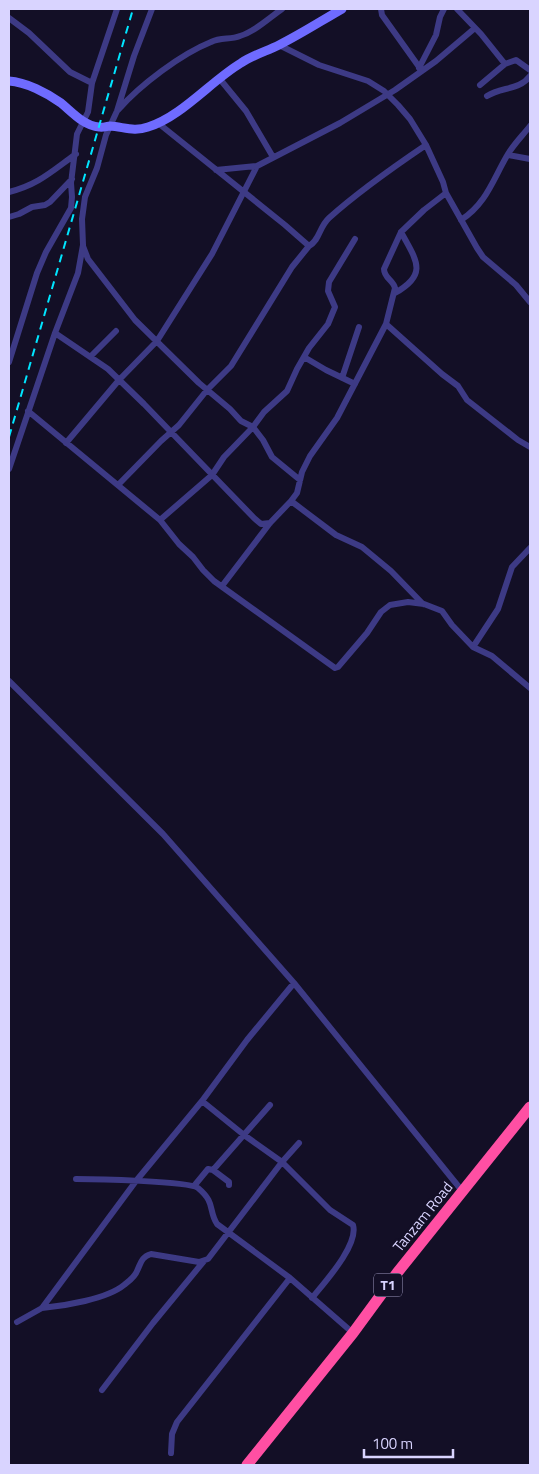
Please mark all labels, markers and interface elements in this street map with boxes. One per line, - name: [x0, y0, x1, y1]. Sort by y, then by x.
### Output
- street label: Tanzam Road: [387, 1177, 458, 1257]
- road number: T1: [374, 1274, 402, 1296]
- scale bar: [364, 1426, 453, 1458]
- text: 100 m: [372, 1432, 413, 1455]

